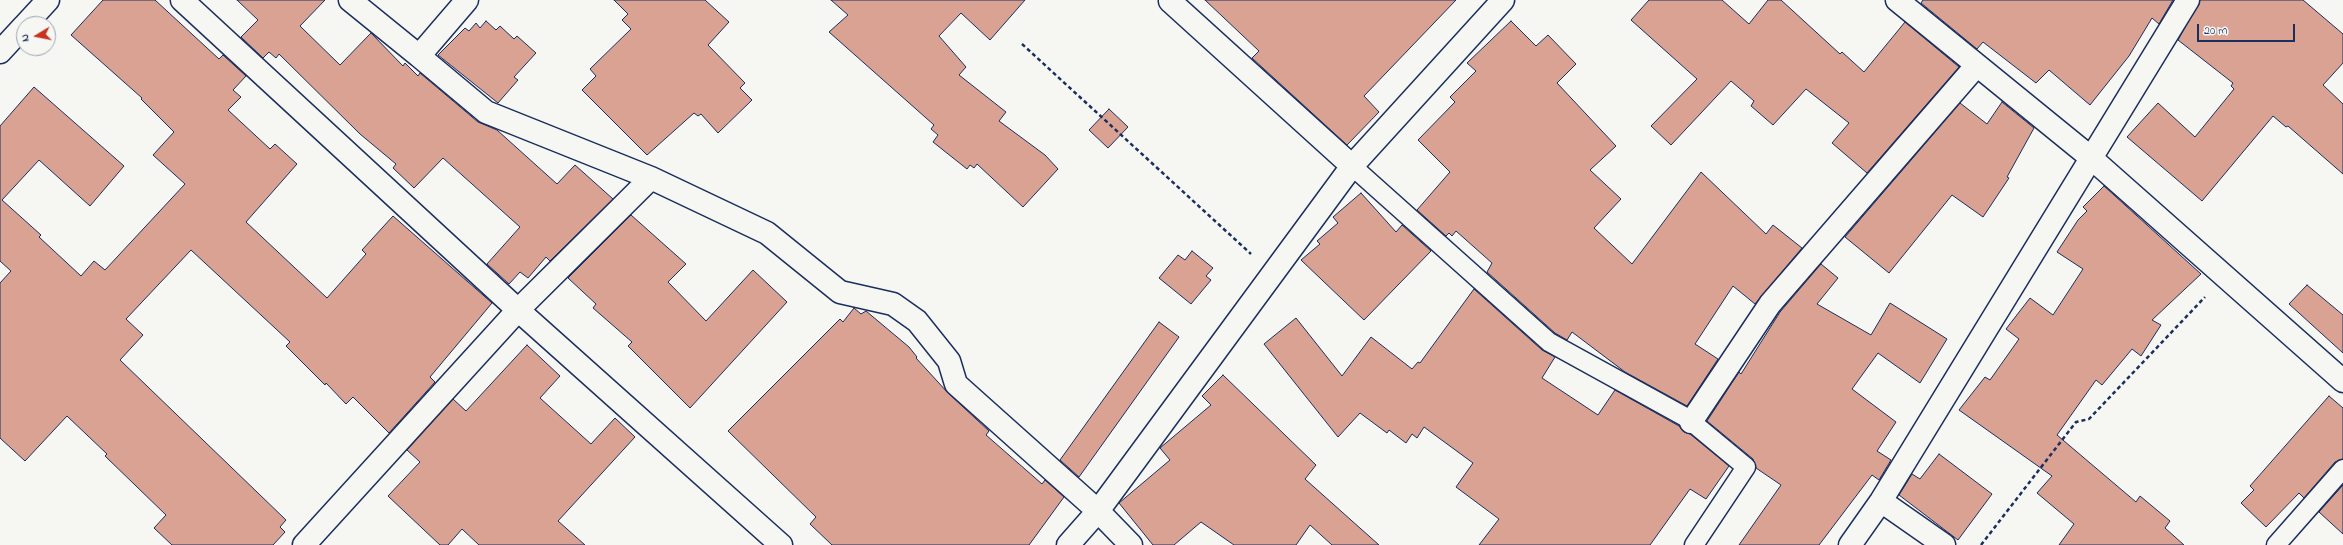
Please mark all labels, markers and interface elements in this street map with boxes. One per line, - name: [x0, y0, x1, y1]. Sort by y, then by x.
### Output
- north arrow: [16, 16, 56, 56]
- scale bar: [2199, 16, 2297, 42]
- text: 20 m: [2204, 22, 2227, 40]
- text: N: [17, 33, 34, 43]

